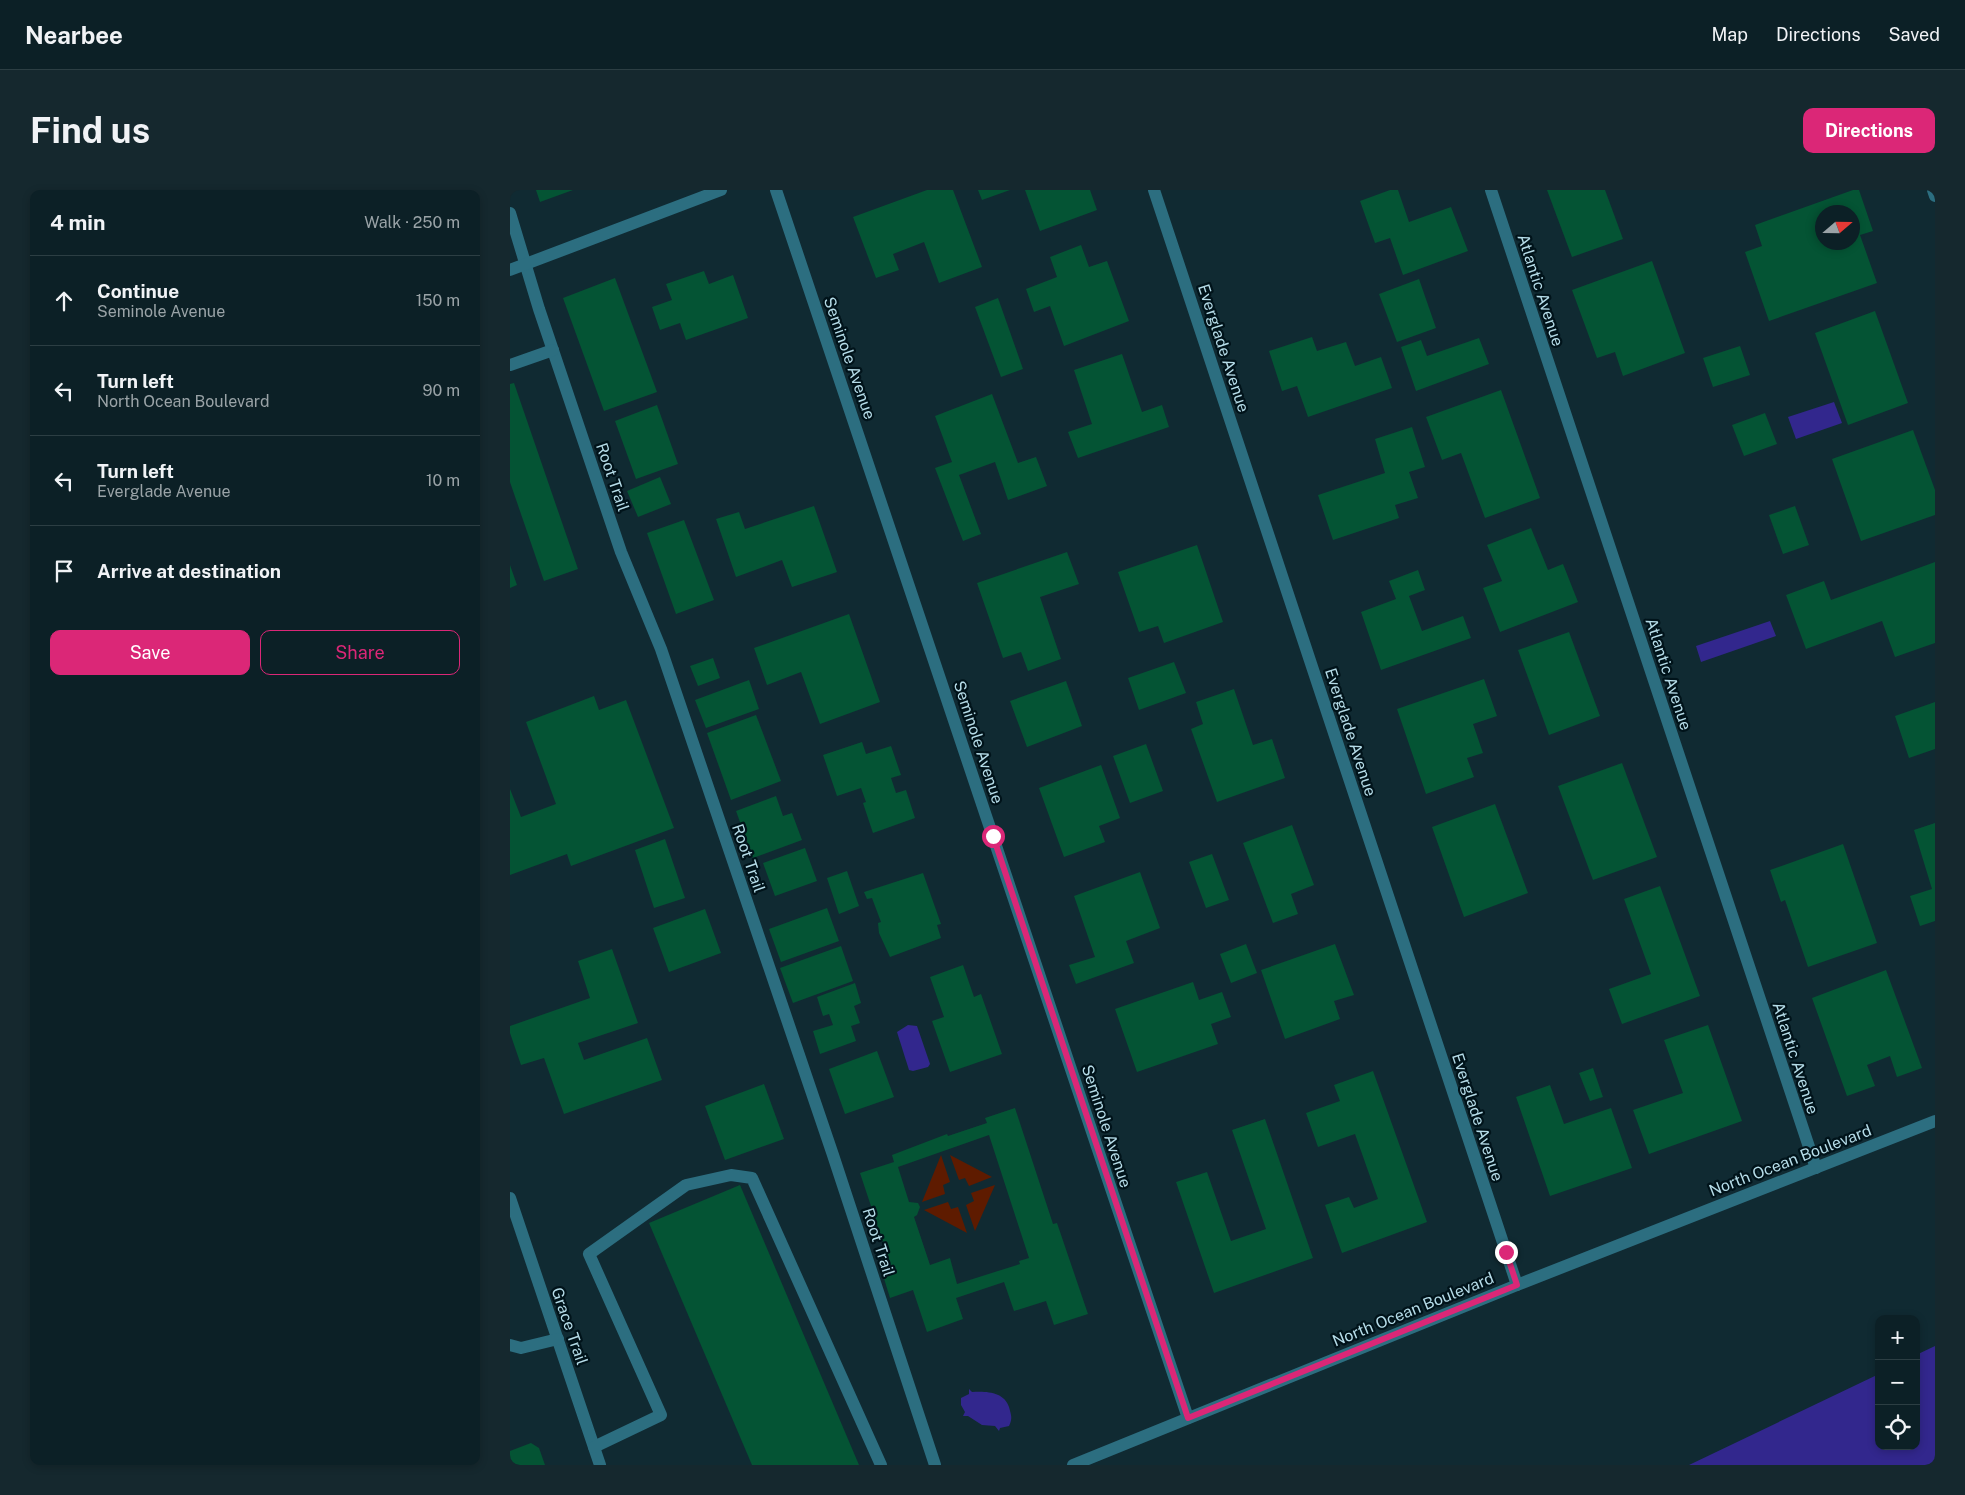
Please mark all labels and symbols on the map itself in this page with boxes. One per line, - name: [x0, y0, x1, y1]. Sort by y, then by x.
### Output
- north arrow: [1815, 205, 1860, 250]
- street label: Atlantic Avenue: [1513, 232, 1568, 349]
- street label: Everglade Avenue: [1194, 282, 1253, 415]
- street label: Seminole Avenue: [820, 294, 879, 422]
- street label: Root Trail: [592, 440, 633, 514]
- street label: Atlantic Avenue: [1641, 616, 1696, 733]
- street label: Everglade Avenue: [1321, 666, 1380, 799]
- street label: Seminole Avenue: [950, 678, 1007, 806]
- street label: Root Trail: [728, 821, 769, 895]
- route start: [982, 825, 1005, 848]
- street label: Atlantic Avenue: [1768, 1000, 1823, 1117]
- street label: Everglade Avenue: [1448, 1051, 1507, 1184]
- street label: Seminole Avenue: [1078, 1062, 1135, 1190]
- street label: North Ocean Boulevard: [1706, 1121, 1874, 1200]
- street label: Root Trail: [859, 1205, 899, 1279]
- route end: [1495, 1241, 1518, 1264]
- street label: North Ocean Boulevard: [1330, 1268, 1497, 1351]
- street label: Grace Trail: [547, 1285, 592, 1368]

